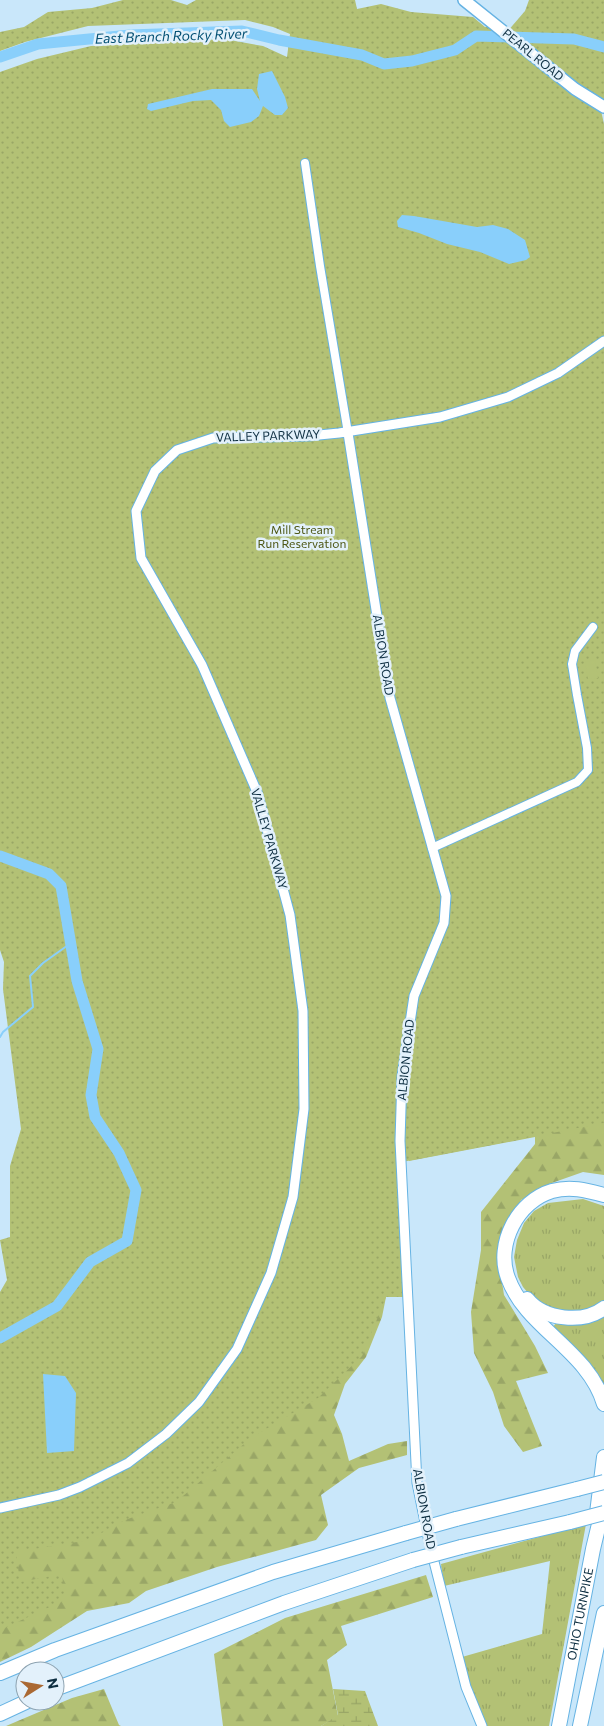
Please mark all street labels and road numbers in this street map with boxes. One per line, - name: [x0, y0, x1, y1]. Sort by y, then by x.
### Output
- street label: PEARL ROAD: [500, 25, 567, 83]
- street label: VALLEY PARKWAY: [216, 426, 321, 444]
- street label: ALBION ROAD: [371, 613, 397, 696]
- street label: VALLEY PARKWAY: [249, 787, 291, 891]
- street label: ALBION ROAD: [394, 1018, 416, 1101]
- street label: ALBION ROAD: [411, 1467, 439, 1550]
- street label: OHIO TURNPIKE: [564, 1566, 595, 1661]

